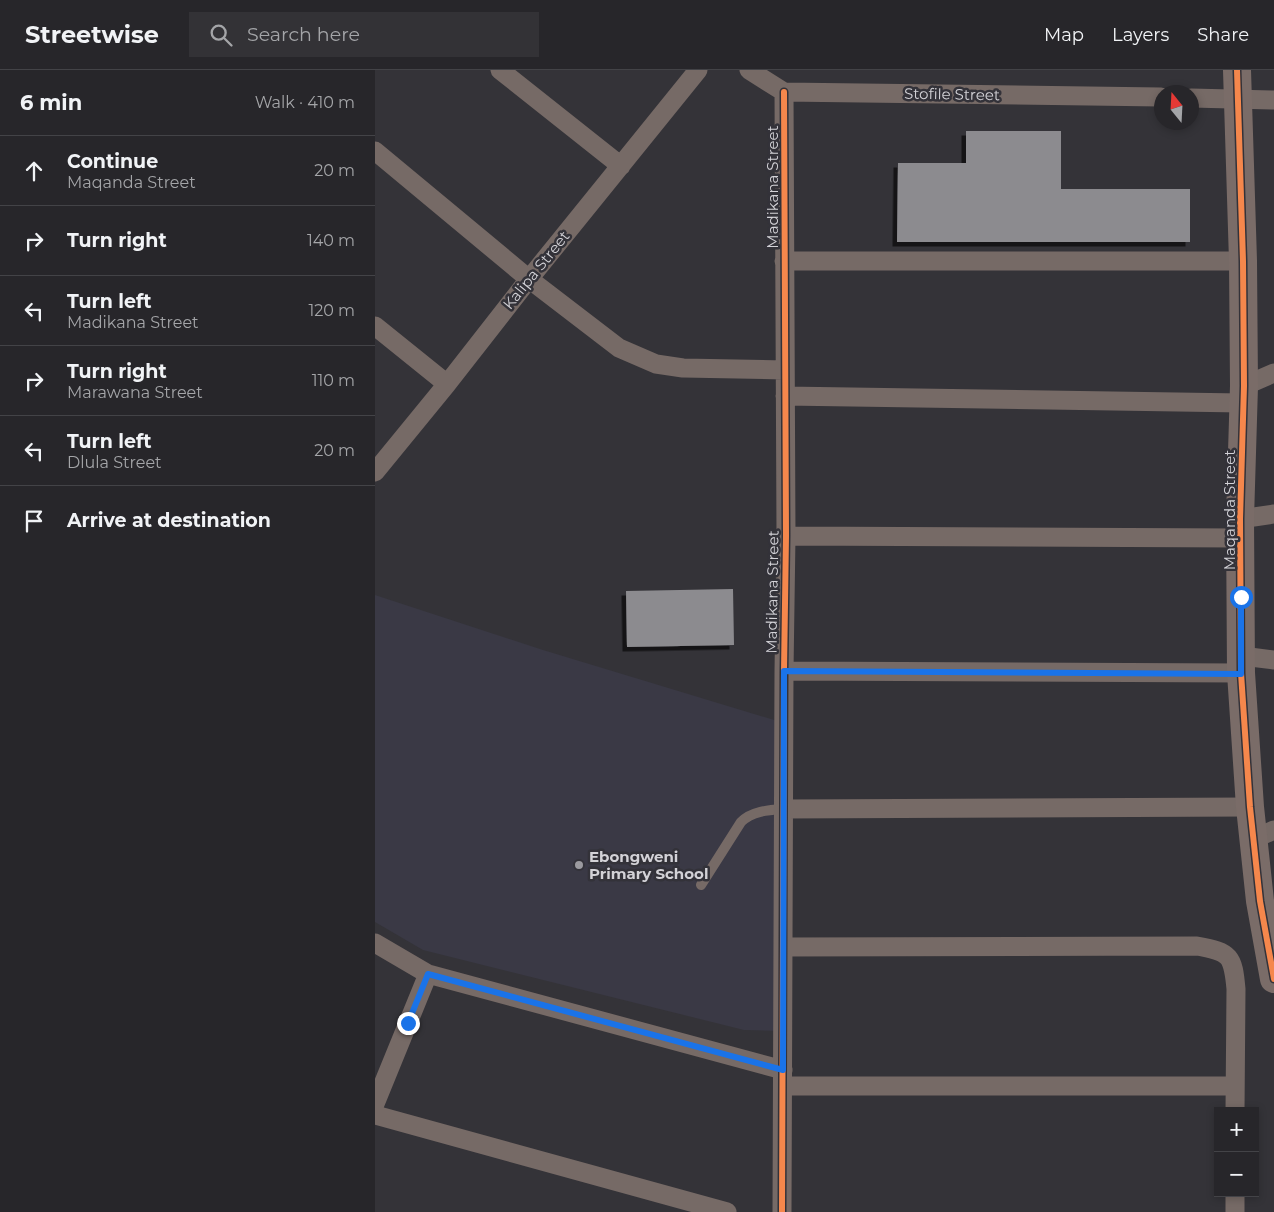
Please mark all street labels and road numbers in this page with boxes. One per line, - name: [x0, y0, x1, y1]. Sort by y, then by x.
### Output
- street label: Stofile Street: [904, 84, 1000, 104]
- street label: Madikana Street: [763, 125, 782, 249]
- street label: Kalipa Street: [499, 227, 573, 313]
- street label: Maqanda Street: [1220, 450, 1239, 570]
- street label: Madikana Street: [761, 530, 783, 654]

